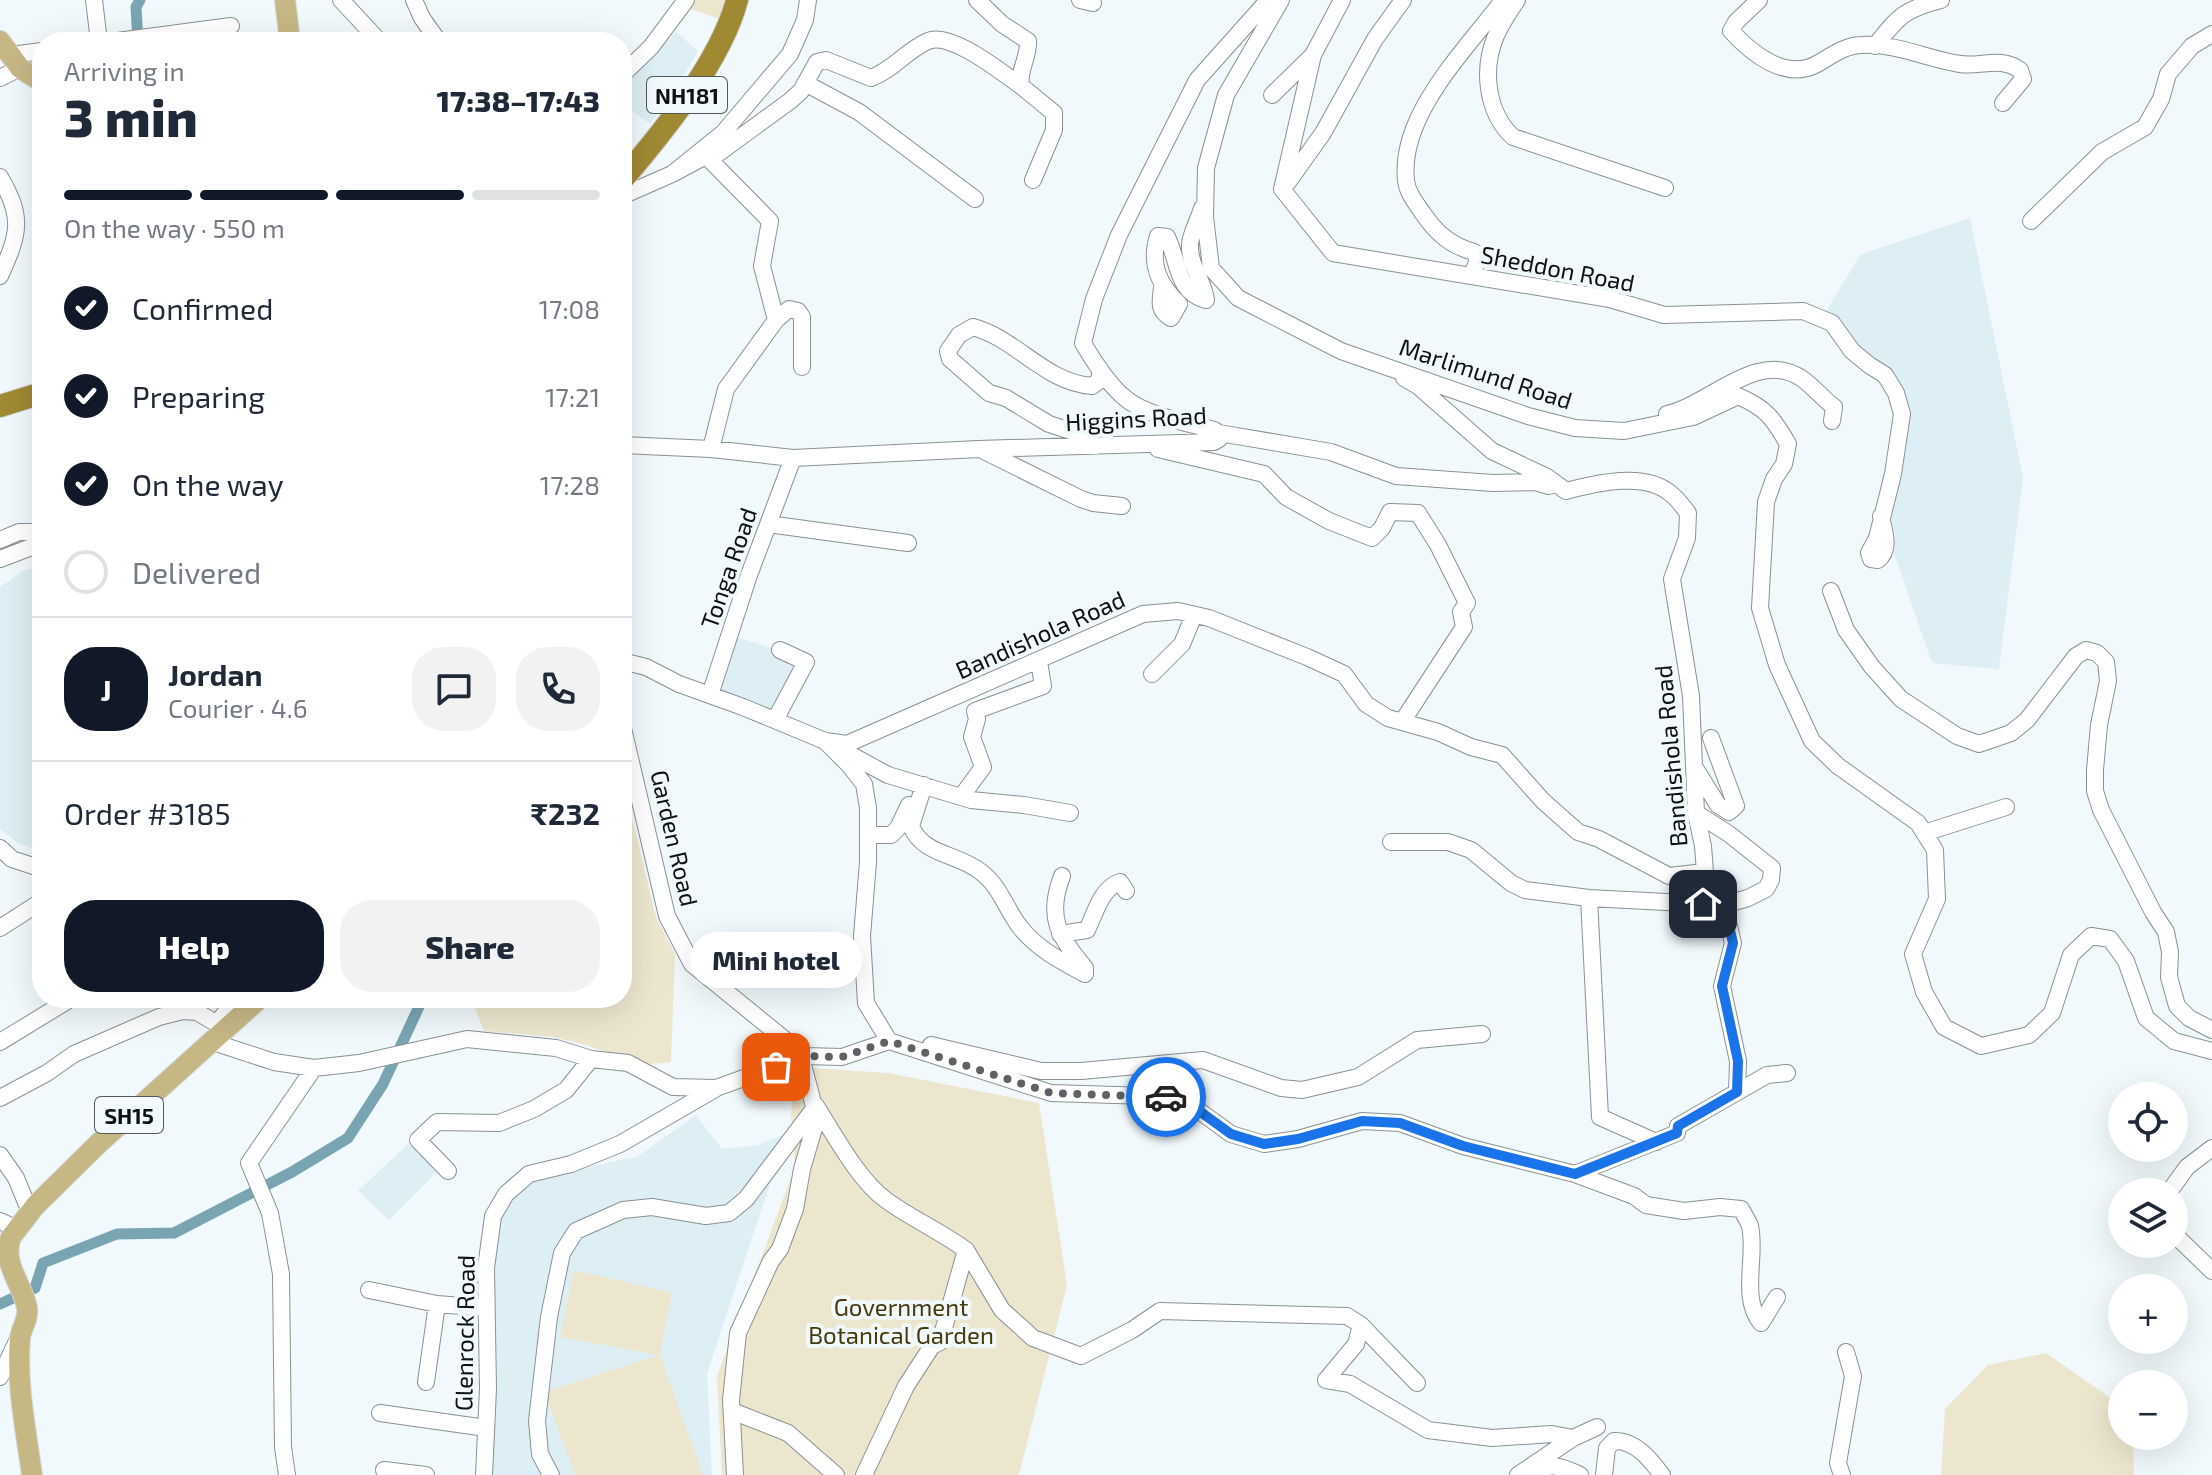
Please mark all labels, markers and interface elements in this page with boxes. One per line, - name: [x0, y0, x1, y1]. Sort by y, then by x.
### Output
- text: Arriving in: [64, 55, 185, 86]
- road number: NH181: [647, 77, 727, 113]
- text: 17:38–17:43: [437, 82, 600, 118]
- text: 3 min: [64, 85, 198, 147]
- text: On the way · 550 m: [64, 212, 285, 243]
- street label: Sheddon Road: [1479, 239, 1637, 297]
- icon: check: [64, 286, 108, 330]
- text: Confirmed: [132, 290, 273, 326]
- text: 17:08: [539, 293, 600, 324]
- street label: Marlimund Road: [1396, 331, 1576, 415]
- icon: check: [64, 374, 108, 418]
- text: Preparing: [132, 378, 265, 414]
- text: 17:21: [545, 381, 600, 412]
- street label: Higgins Road: [1065, 400, 1207, 436]
- icon: check: [64, 462, 108, 506]
- text: On the way: [132, 466, 284, 502]
- text: 17:28: [540, 469, 600, 500]
- street label: Tonga Road: [694, 504, 762, 632]
- text: Delivered: [132, 554, 261, 590]
- street label: Bandishola Road: [951, 584, 1129, 684]
- button: chat: [412, 647, 496, 731]
- button: phone: [516, 647, 600, 731]
- text: Jordan: [168, 656, 263, 692]
- street label: Bandishola Road: [1648, 664, 1692, 848]
- text: J: [100, 671, 112, 707]
- text: Courier · 4.6: [168, 692, 308, 723]
- street label: Garden Road: [645, 767, 705, 909]
- text: Order #3185: [64, 795, 231, 831]
- text: ₹232: [530, 795, 600, 831]
- pin: [1669, 870, 1737, 938]
- icon: home: [1681, 882, 1725, 926]
- button: Help: [64, 900, 324, 992]
- button: Share: [340, 900, 600, 992]
- callout: Mini hotel: [690, 931, 862, 987]
- text: Mini hotel: [712, 944, 840, 975]
- pin: [742, 1033, 810, 1101]
- icon: bag: [754, 1045, 798, 1089]
- courier: [1126, 1057, 1206, 1137]
- icon: car: [1144, 1075, 1188, 1119]
- map controls: [2108, 1082, 2188, 1450]
- button: locate: [2108, 1082, 2188, 1162]
- road number: SH15: [95, 1097, 163, 1133]
- button: layers: [2108, 1178, 2188, 1258]
- street label: Glenrock Road: [448, 1255, 480, 1411]
- button: +: [2108, 1274, 2188, 1354]
- park label: Government Botanical Garden: [808, 1292, 994, 1349]
- button: −: [2108, 1370, 2188, 1450]

